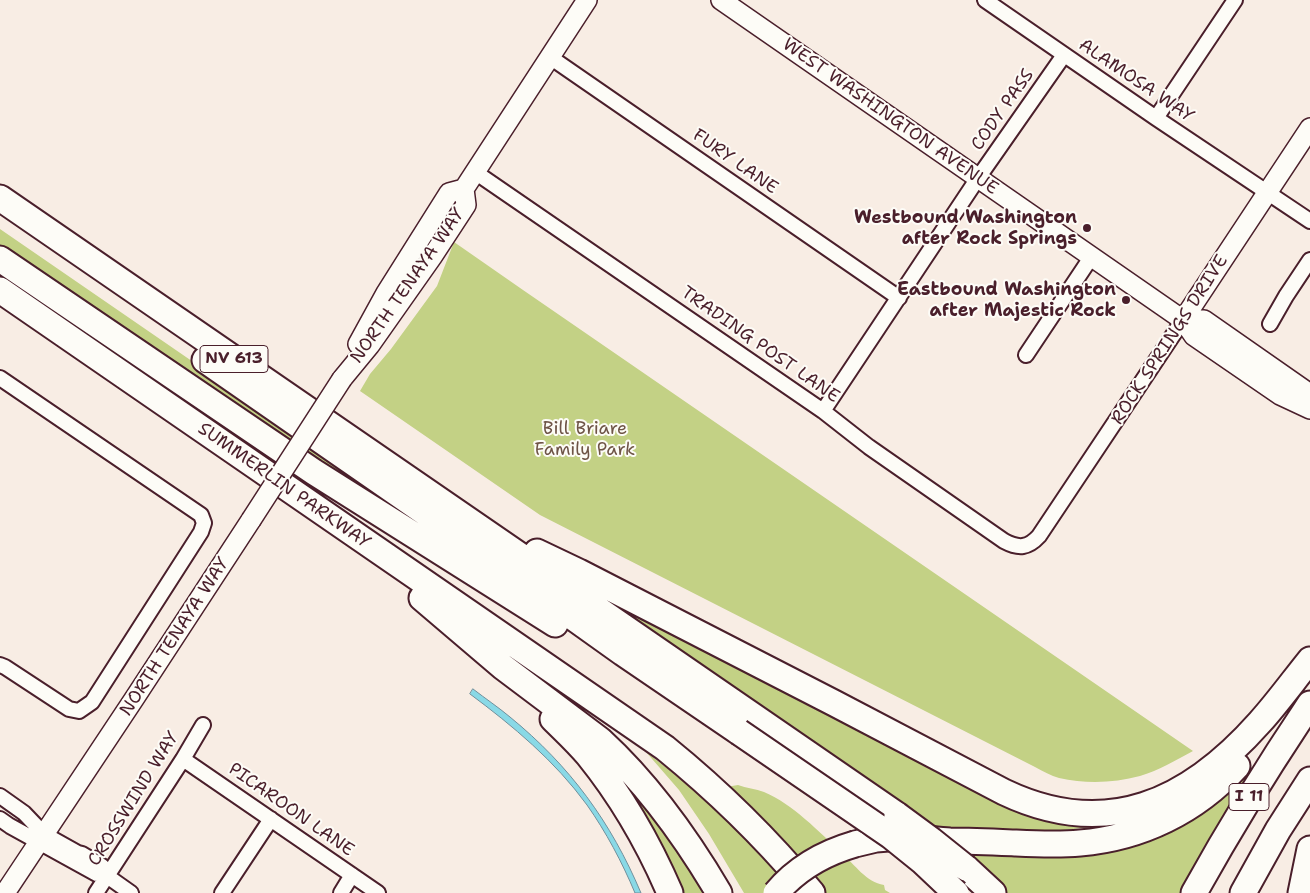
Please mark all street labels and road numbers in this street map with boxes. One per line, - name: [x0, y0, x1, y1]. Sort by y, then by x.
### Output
- street label: WEST WASHINGTON AVENUE: [778, 34, 1002, 200]
- street label: ALAMOSA WAY: [1074, 34, 1198, 128]
- street label: CODY PASS: [967, 65, 1039, 155]
- street label: FURY LANE: [688, 125, 782, 199]
- street label: NORTH TENAYA WAY: [346, 204, 470, 368]
- street label: ROCK SPRINGS DRIVE: [1107, 251, 1233, 429]
- street label: TRADING POST LANE: [677, 282, 843, 408]
- road number: NV 613: [200, 346, 268, 372]
- street label: SUMMERLIN PARKWAY: [194, 418, 374, 554]
- street label: NORTH TENAYA WAY: [116, 554, 234, 720]
- street label: CROSSWIND WAY: [84, 728, 184, 870]
- street label: PICAROON LANE: [224, 759, 358, 861]
- road number: I 11: [1229, 784, 1269, 810]

